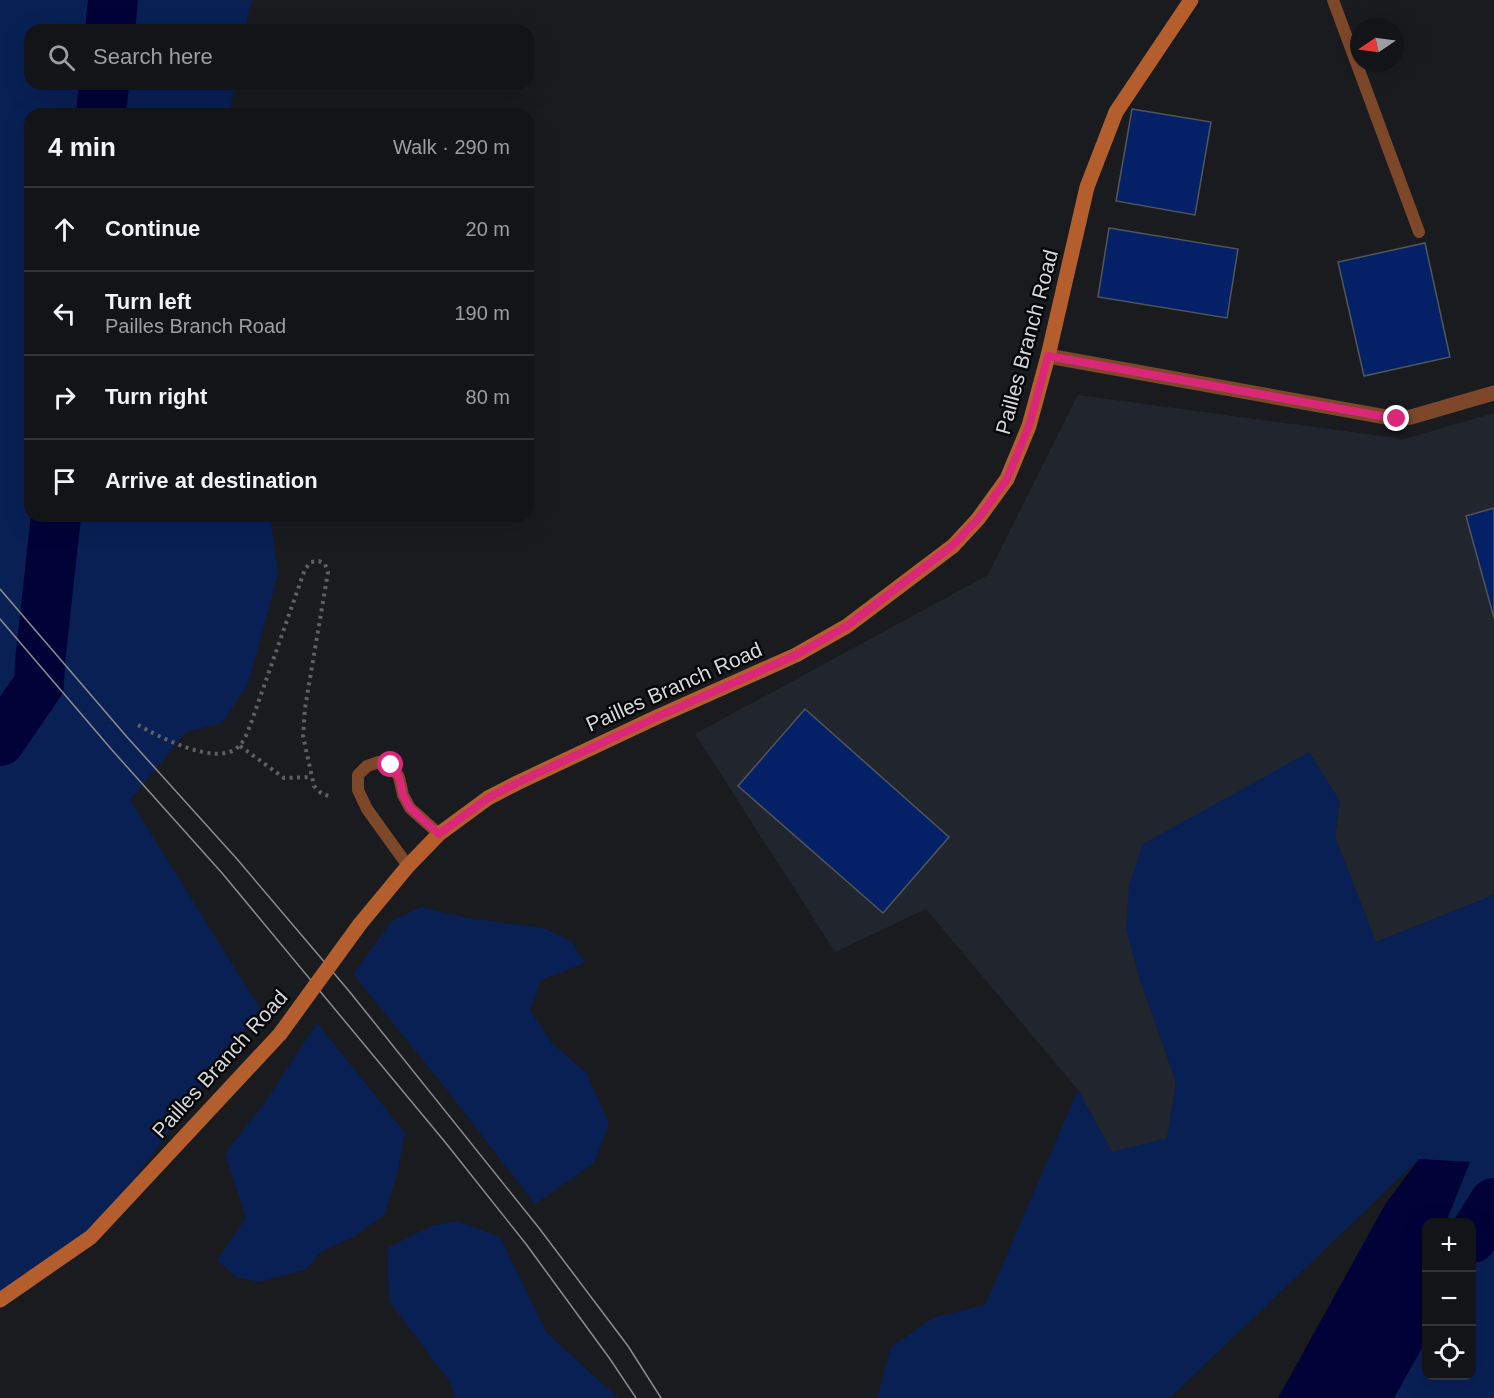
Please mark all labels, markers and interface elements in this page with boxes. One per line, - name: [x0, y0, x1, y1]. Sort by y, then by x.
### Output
- north arrow: [1350, 18, 1404, 72]
- search box: [24, 24, 534, 90]
- icon: search: [45, 41, 78, 74]
- text: Search here: [93, 44, 213, 69]
- text: 4 min: [48, 132, 116, 162]
- text: Walk · 290 m: [393, 136, 510, 158]
- icon: ahead: [48, 213, 81, 246]
- text: Continue: [105, 216, 200, 241]
- text: 20 m: [466, 218, 510, 240]
- street label: Pailles Branch Road: [991, 247, 1062, 437]
- text: Turn left: [105, 289, 191, 314]
- icon: left: [48, 297, 81, 330]
- text: 190 m: [454, 302, 510, 324]
- text: Pailles Branch Road: [105, 315, 286, 337]
- icon: right: [48, 381, 81, 414]
- text: Turn right: [105, 384, 207, 409]
- text: 80 m: [466, 386, 510, 408]
- route end: [1383, 405, 1409, 431]
- icon: arrive: [48, 465, 81, 498]
- text: Arrive at destination: [105, 468, 318, 493]
- street label: Pailles Branch Road: [582, 637, 765, 736]
- route start: [377, 751, 403, 777]
- street label: Pailles Branch Road: [147, 985, 292, 1142]
- map controls: [1422, 1218, 1476, 1380]
- button: +: [1422, 1218, 1476, 1272]
- button: −: [1422, 1272, 1476, 1326]
- button: locate: [1422, 1326, 1476, 1380]

